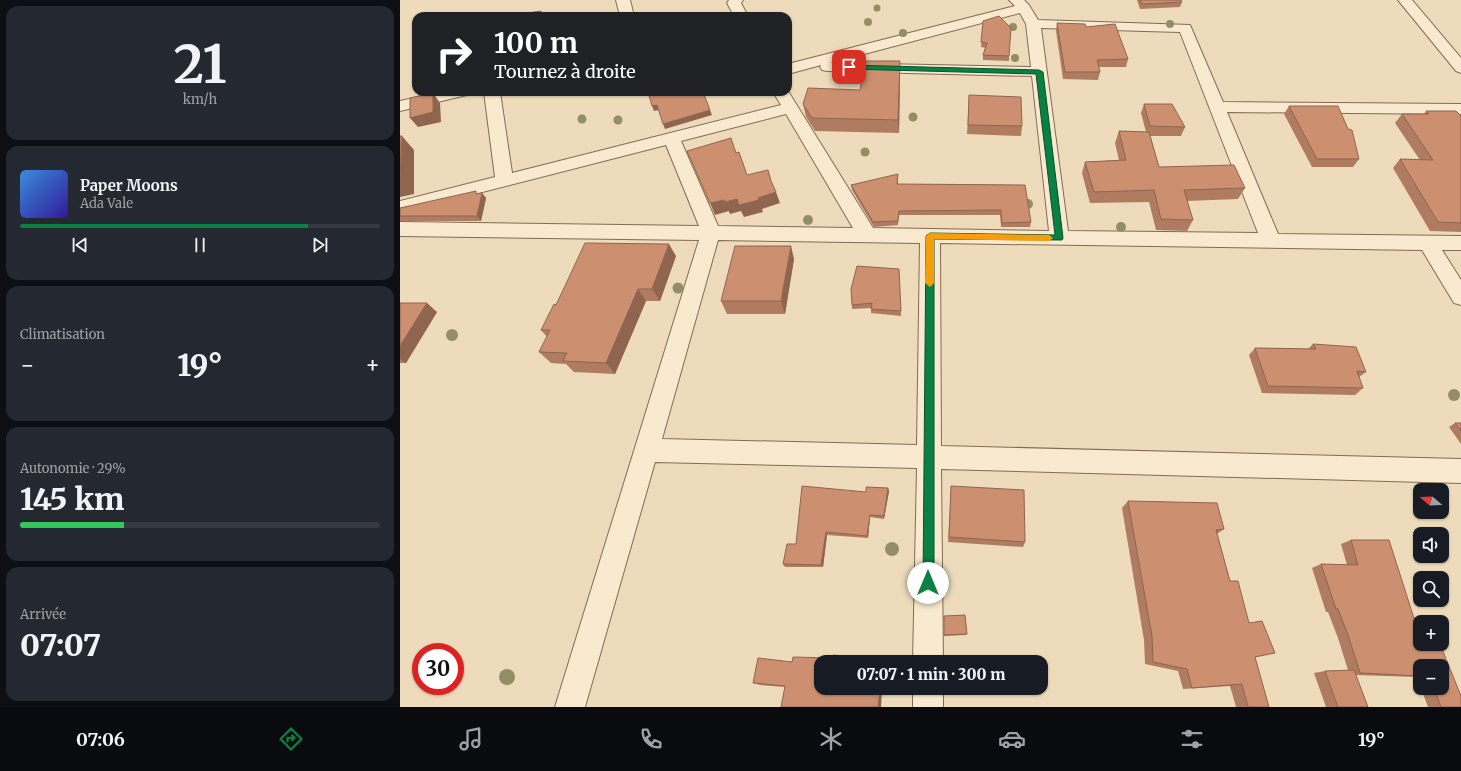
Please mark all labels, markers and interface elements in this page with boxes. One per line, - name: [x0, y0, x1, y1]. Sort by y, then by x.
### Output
- text: 100 m: [494, 25, 578, 61]
- icon: right: [428, 28, 480, 80]
- text: 21: [173, 32, 227, 97]
- pin: [832, 50, 866, 84]
- icon: arrive: [838, 56, 860, 78]
- text: Tournez à droite: [494, 60, 636, 83]
- text: km/h: [183, 91, 217, 108]
- text: Paper Moons: [80, 176, 178, 195]
- text: Ada Vale: [80, 195, 133, 212]
- icon: previous: [69, 234, 91, 256]
- icon: pause: [189, 234, 211, 256]
- icon: next: [309, 234, 331, 256]
- text: Climatisation: [20, 326, 105, 343]
- text: 19°: [177, 346, 223, 384]
- text: −: [20, 351, 35, 379]
- text: +: [365, 351, 380, 379]
- text: Autonomie · 29%: [20, 460, 126, 477]
- text: 145 km: [20, 480, 124, 518]
- north arrow: [1413, 483, 1449, 519]
- map controls: [1413, 483, 1449, 695]
- button: sound: [1413, 527, 1449, 563]
- position arrow: [907, 562, 949, 604]
- button: search: [1413, 571, 1449, 607]
- text: Arrivée: [20, 606, 66, 623]
- button: +: [1413, 615, 1449, 651]
- text: 07:07: [20, 626, 101, 664]
- speed limit sign: 30: [412, 643, 464, 695]
- button: −: [1413, 659, 1449, 695]
- text: 07:07 · 1 min · 300 m: [857, 665, 1005, 684]
- icon: directions: [277, 725, 305, 753]
- icon: music: [457, 725, 485, 753]
- icon: phone: [637, 725, 665, 753]
- icon: climate: [817, 725, 845, 753]
- icon: car: [998, 725, 1026, 753]
- icon: filters: [1178, 725, 1206, 753]
- text: 07:06: [76, 728, 125, 751]
- text: 19°: [1358, 728, 1385, 751]

